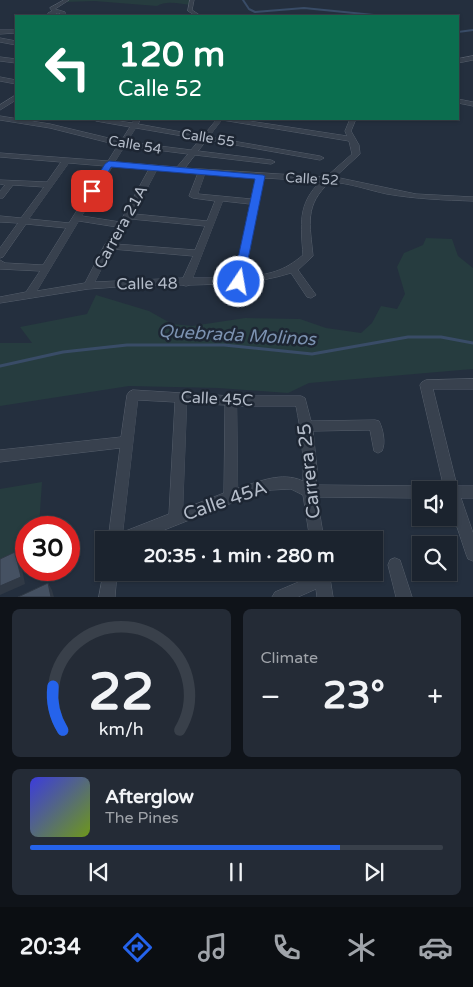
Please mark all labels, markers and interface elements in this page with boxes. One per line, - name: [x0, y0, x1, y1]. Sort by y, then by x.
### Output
- text: 120 m: [118, 34, 225, 76]
- icon: left: [35, 35, 100, 100]
- text: Calle 52: [118, 76, 202, 102]
- street label: Calle 55: [180, 125, 236, 151]
- street label: Calle 54: [107, 132, 163, 158]
- street label: Calle 52: [285, 169, 339, 189]
- pin: [71, 170, 113, 212]
- icon: arrive: [78, 177, 106, 205]
- street label: Carrera 21A: [90, 182, 152, 272]
- position arrow: [212, 255, 264, 307]
- street label: Calle 48: [116, 273, 178, 295]
- water label: Quebrada Molinos: [158, 320, 318, 350]
- street label: Calle 45C: [180, 387, 254, 411]
- street label: Carrera 25: [293, 422, 325, 520]
- street label: Calle 45A: [180, 476, 270, 526]
- map controls: [412, 481, 457, 581]
- button: sound: [412, 481, 457, 526]
- speed limit sign: 30: [15, 516, 80, 581]
- button: search: [412, 536, 457, 581]
- text: 20:35 · 1 min · 280 m: [143, 545, 335, 567]
- text: Climate: [261, 648, 318, 668]
- text: 22: [89, 661, 154, 724]
- text: 23°: [323, 673, 385, 719]
- text: −: [261, 680, 280, 714]
- text: +: [427, 680, 443, 714]
- text: km/h: [99, 719, 144, 740]
- text: Afterglow: [105, 786, 194, 808]
- text: The Pines: [105, 808, 179, 828]
- icon: previous: [85, 858, 113, 886]
- icon: pause: [222, 858, 250, 886]
- icon: next: [360, 858, 388, 886]
- icon: directions: [120, 930, 155, 965]
- icon: music: [195, 930, 230, 965]
- icon: phone: [269, 930, 304, 965]
- icon: climate: [344, 930, 379, 965]
- icon: car: [418, 930, 453, 965]
- text: 20:34: [20, 934, 81, 960]

